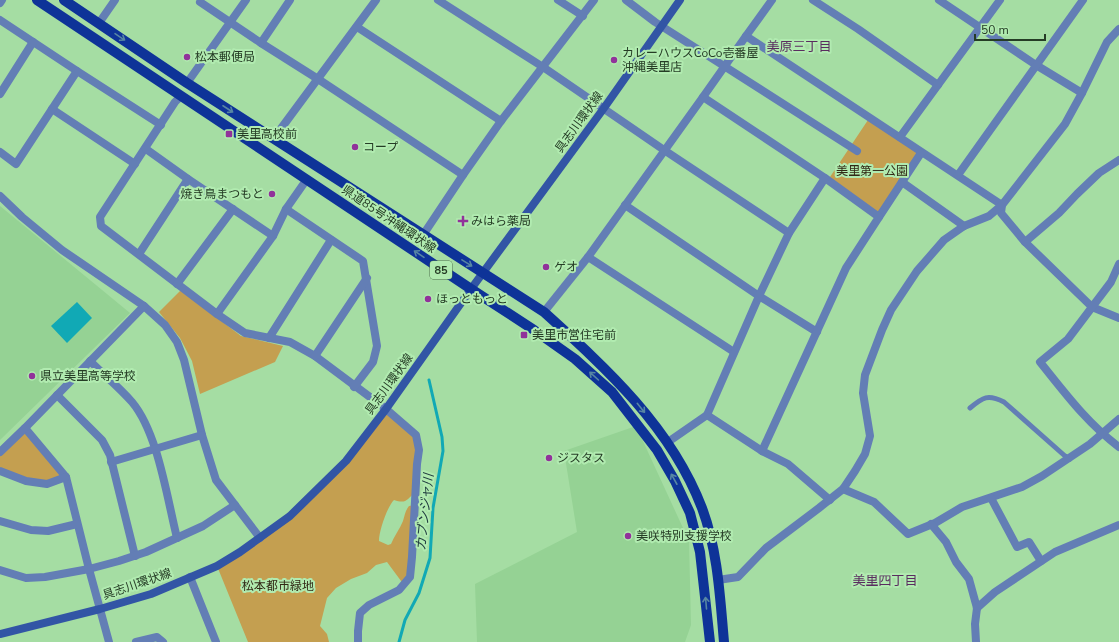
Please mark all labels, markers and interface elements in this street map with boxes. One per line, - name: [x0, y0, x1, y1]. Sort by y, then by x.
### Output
- scale bar: [975, 16, 1045, 42]
- text: 50 m: [981, 22, 1009, 38]
- one-way arrow: [114, 33, 125, 41]
- district label: 美原三丁目: [766, 38, 832, 56]
- place label: カレーハウスCoCo壱番屋 沖縄美里店: [622, 45, 758, 75]
- place label: 松本郵便局: [195, 49, 255, 65]
- marker: 松本郵便局: [182, 52, 192, 62]
- marker: カレーハウスCoCo壱番屋 沖縄美里店: [609, 55, 619, 65]
- street label: 具志川環状線: [551, 88, 607, 156]
- one-way arrow: [222, 105, 233, 113]
- place label: 美里高校前: [237, 126, 297, 142]
- marker: 美里高校前: [224, 129, 234, 139]
- place label: コープ: [363, 139, 398, 155]
- marker: コープ: [350, 142, 360, 152]
- park label: 美里第一公園: [836, 163, 908, 179]
- street label: 県道85号沖縄環状線: [339, 181, 439, 257]
- place label: 焼き鳥まつもと: [180, 186, 264, 202]
- marker: 焼き鳥まつもと: [267, 189, 277, 199]
- place label: みはら薬局: [471, 213, 531, 229]
- marker: みはら薬局: [458, 216, 468, 226]
- one-way arrow: [413, 250, 425, 258]
- one-way arrow: [461, 259, 472, 267]
- place label: ゲオ: [554, 259, 578, 275]
- road number: 85: [430, 261, 452, 279]
- marker: ゲオ: [541, 262, 551, 272]
- place label: ほっともっと: [436, 291, 508, 307]
- marker: ほっともっと: [423, 294, 433, 304]
- place label: 美里市営住宅前: [532, 327, 616, 343]
- marker: 美里市営住宅前: [519, 330, 529, 340]
- street label: 具志川環状線: [361, 350, 417, 418]
- place label: 県立美里高等学校: [40, 368, 136, 384]
- marker: 県立美里高等学校: [27, 371, 37, 381]
- one-way arrow: [589, 372, 600, 381]
- one-way arrow: [636, 403, 645, 414]
- place label: ジスタス: [557, 450, 605, 466]
- marker: ジスタス: [544, 453, 554, 463]
- water label: カブンジャ川: [412, 471, 438, 551]
- one-way arrow: [669, 473, 677, 485]
- place label: 美咲特別支援学校: [636, 528, 732, 544]
- marker: 美咲特別支援学校: [623, 531, 633, 541]
- street label: 具志川環状線: [100, 565, 174, 603]
- district label: 美里四丁目: [852, 572, 918, 590]
- park label: 松本都市緑地: [242, 578, 314, 594]
- one-way arrow: [702, 597, 710, 610]

